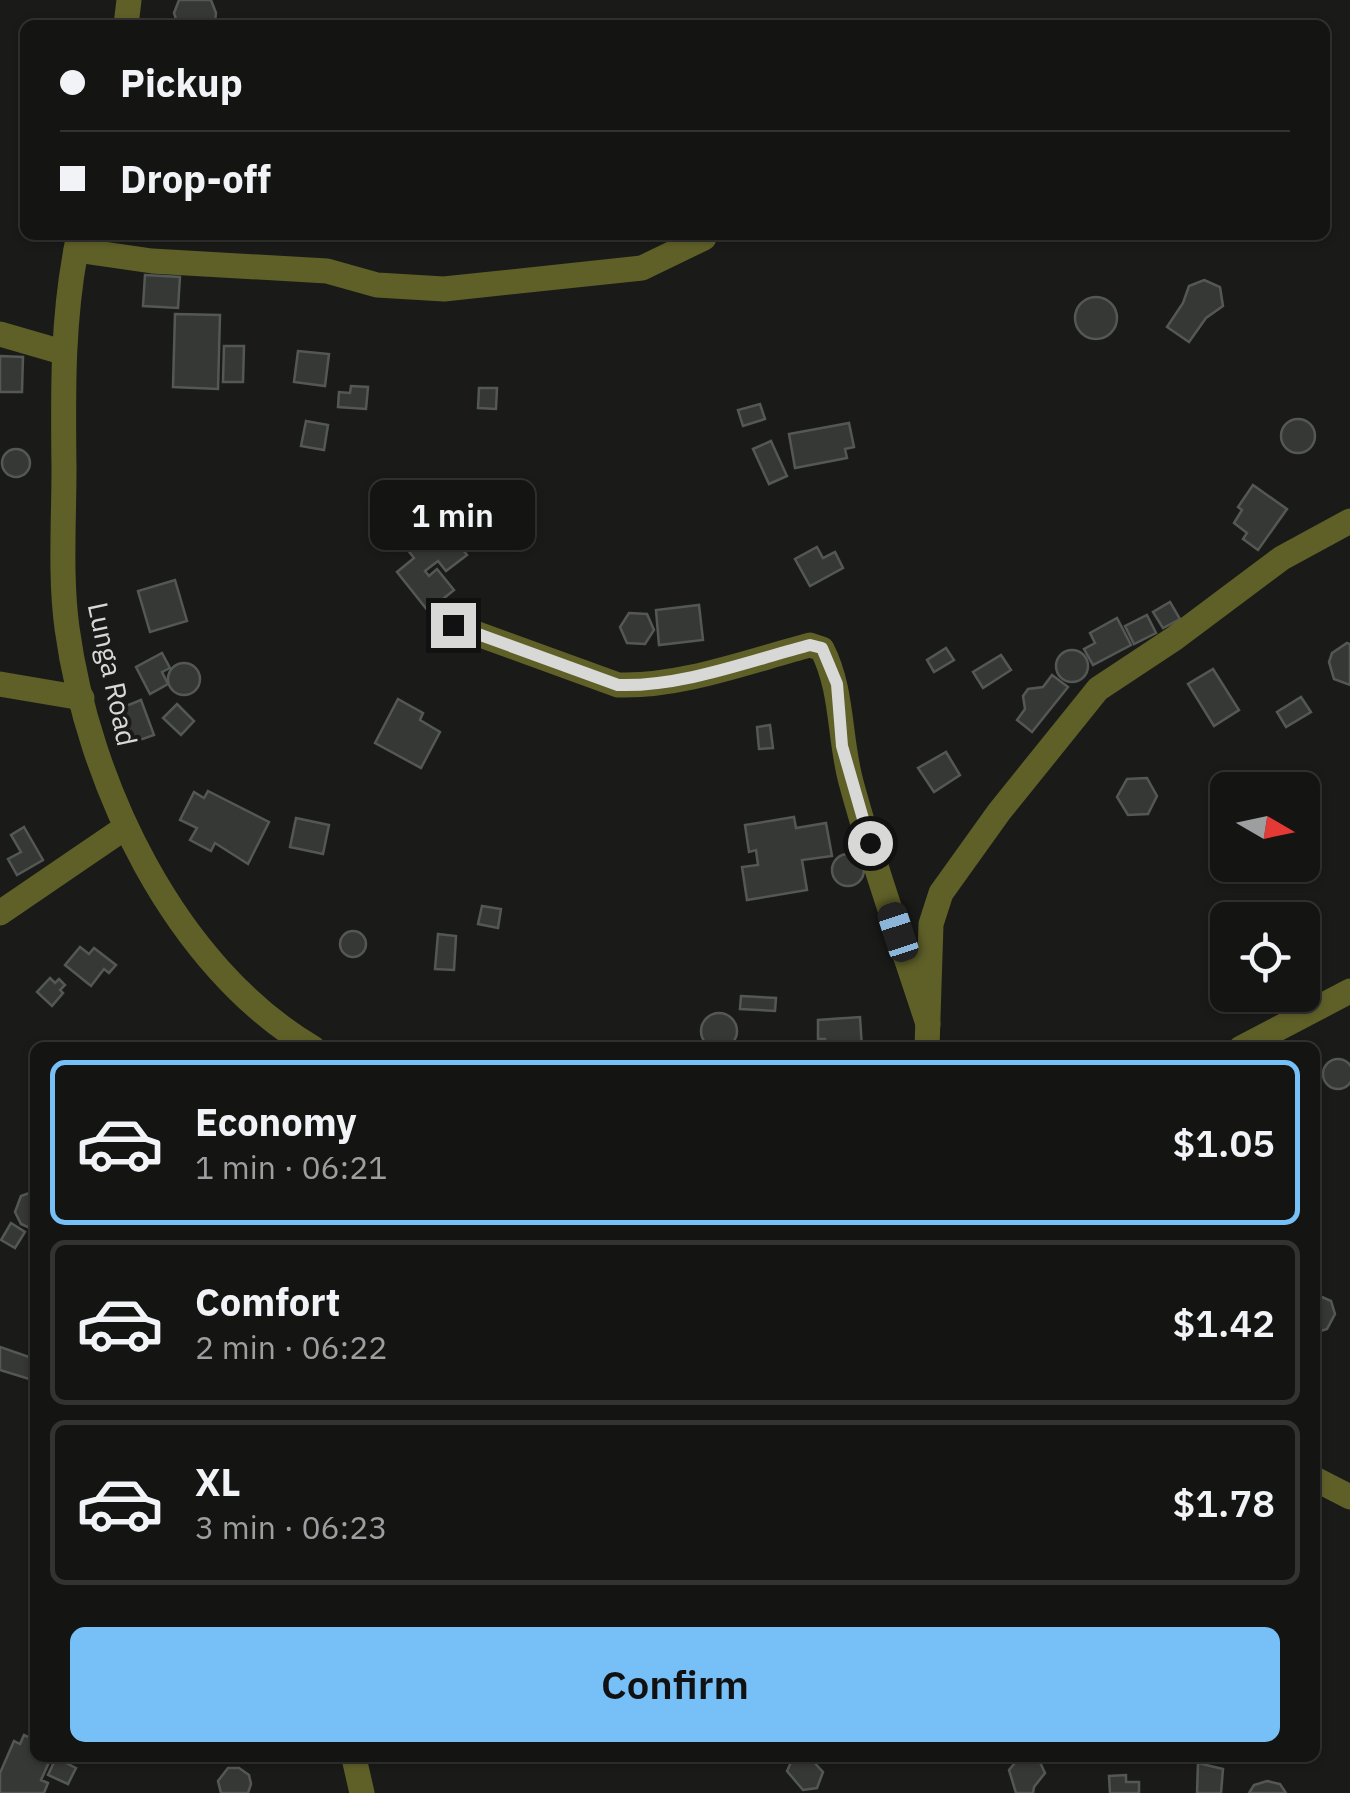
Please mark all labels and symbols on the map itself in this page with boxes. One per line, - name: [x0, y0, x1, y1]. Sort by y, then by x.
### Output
- callout: 1 min: [370, 480, 536, 550]
- street label: Lunga Road: [80, 599, 146, 749]
- route end: [431, 603, 476, 648]
- north arrow: [1210, 772, 1320, 882]
- route start: [848, 821, 893, 866]
- car: [874, 899, 922, 965]

